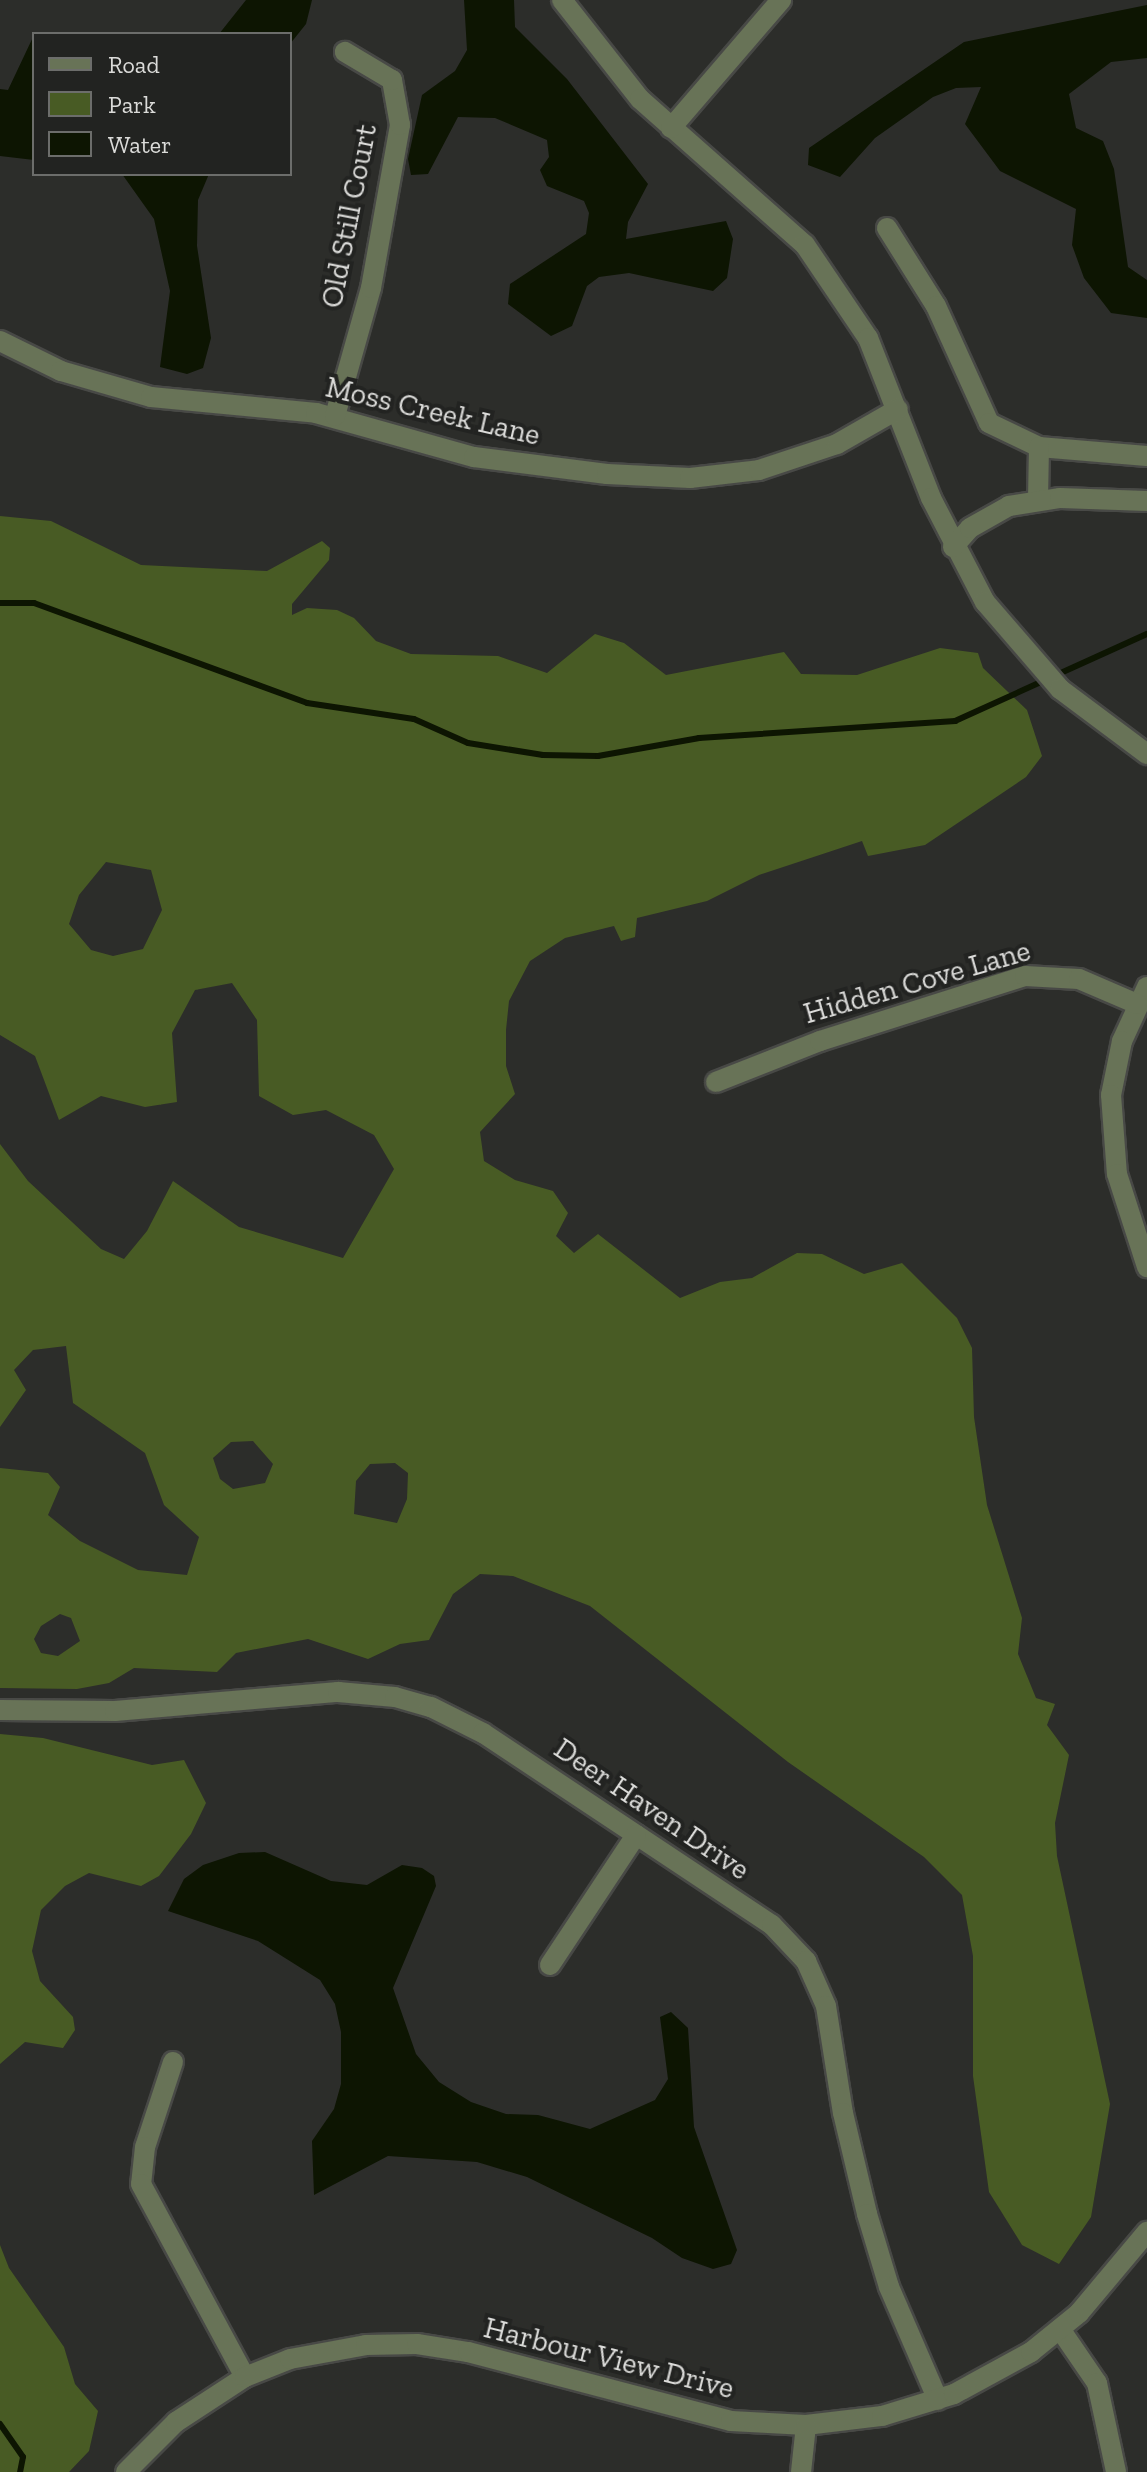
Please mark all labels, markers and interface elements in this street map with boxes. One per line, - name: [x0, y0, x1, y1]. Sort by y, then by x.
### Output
- legend: [32, 32, 292, 176]
- text: Road: [108, 50, 160, 79]
- text: Park: [108, 90, 156, 119]
- street label: Old Still Court: [314, 121, 384, 311]
- text: Water: [108, 130, 171, 159]
- street label: Moss Creek Lane: [322, 369, 544, 453]
- street label: Hidden Cove Lane: [799, 932, 1035, 1032]
- street label: Deer Haven Drive: [547, 1730, 757, 1888]
- street label: Harbour View Drive: [479, 2309, 739, 2407]

